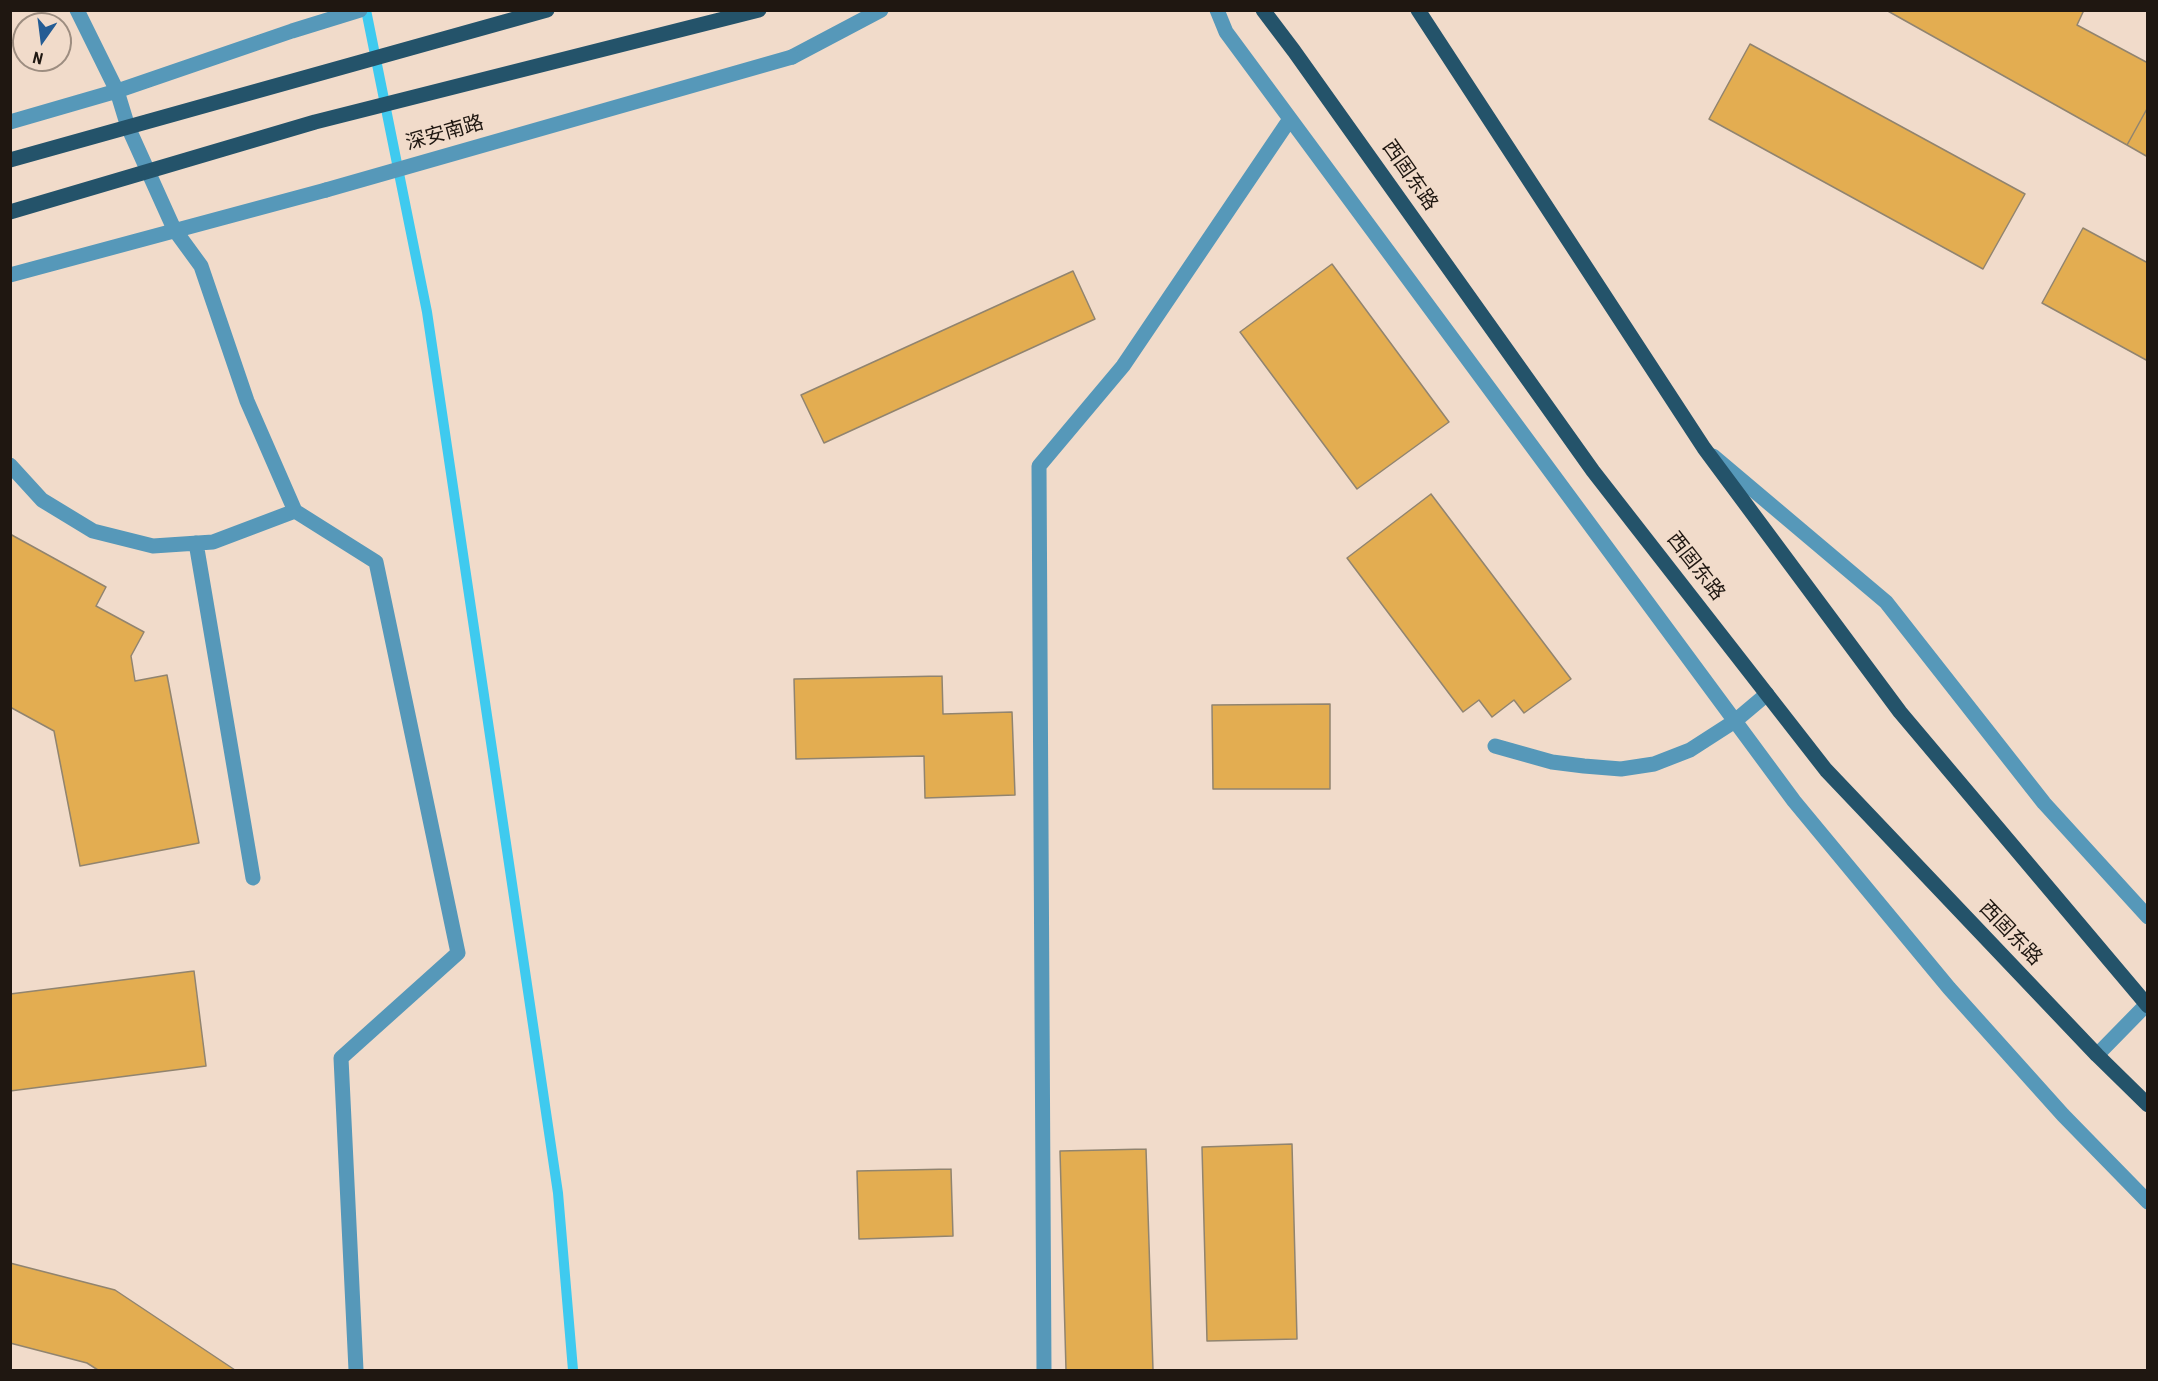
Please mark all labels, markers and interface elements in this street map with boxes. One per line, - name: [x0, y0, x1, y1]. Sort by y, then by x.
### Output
- north arrow: [12, 12, 72, 72]
- text: N: [31, 48, 45, 68]
- street label: 深安南路: [403, 111, 487, 157]
- street label: 西固东路: [1376, 136, 1442, 216]
- street label: 西固东路: [1661, 528, 1729, 606]
- street label: 西固东路: [1974, 897, 2046, 971]

